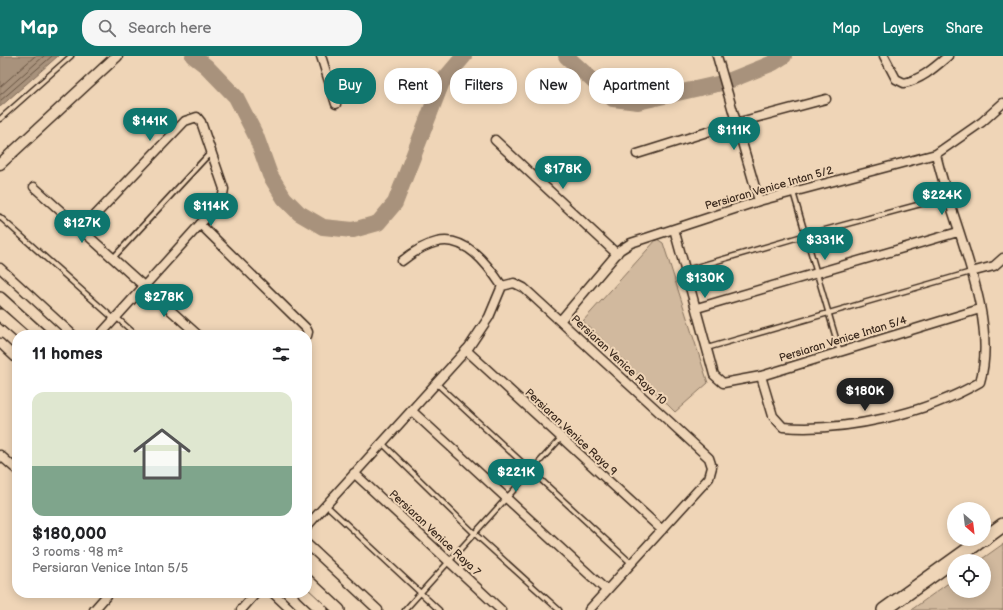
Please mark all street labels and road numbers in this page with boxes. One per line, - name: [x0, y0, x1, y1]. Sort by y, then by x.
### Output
- street label: Persiaran Venice Intan 5/2: [704, 163, 835, 213]
- street label: Persiaran Venice Raya 10: [569, 313, 670, 408]
- street label: Persiaran Venice Intan 5/4: [778, 313, 909, 365]
- street label: Persiaran Venice Raya 9: [522, 386, 620, 478]
- street label: Persiaran Venice Raya 7: [387, 487, 484, 579]

